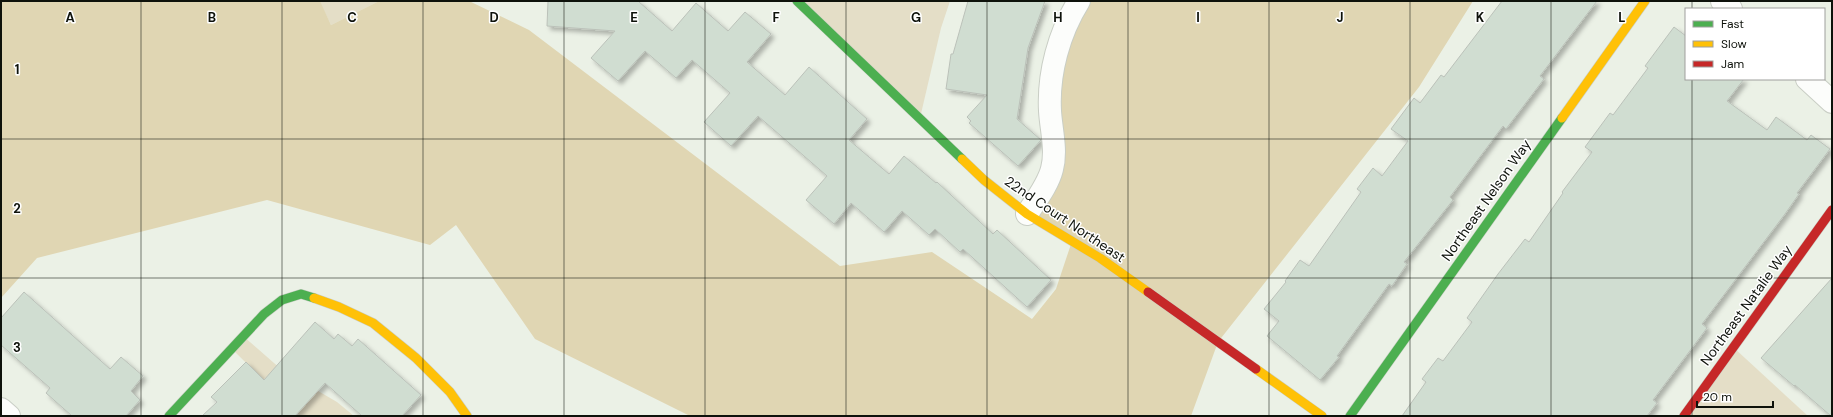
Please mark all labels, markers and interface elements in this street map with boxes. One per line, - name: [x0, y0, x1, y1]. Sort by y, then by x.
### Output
- legend: [1685, 8, 1825, 80]
- text: A: [65, 9, 75, 26]
- text: B: [208, 9, 216, 26]
- text: C: [347, 9, 357, 26]
- text: D: [489, 9, 499, 26]
- text: E: [630, 9, 638, 26]
- text: F: [772, 9, 780, 26]
- text: G: [911, 9, 921, 26]
- text: H: [1053, 9, 1063, 26]
- text: I: [1196, 9, 1200, 26]
- text: J: [1336, 9, 1344, 26]
- text: K: [1476, 9, 1485, 26]
- text: L: [1618, 9, 1626, 26]
- text: Fast: [1721, 16, 1744, 32]
- text: Slow: [1721, 36, 1747, 52]
- text: Jam: [1721, 56, 1744, 72]
- text: 1: [15, 61, 19, 78]
- street label: Northeast Nelson Way: [1437, 136, 1535, 264]
- street label: 22nd Court Northeast: [1001, 172, 1129, 266]
- text: 2: [13, 200, 21, 217]
- street label: Northeast Natalie Way: [1696, 241, 1796, 369]
- text: 3: [13, 339, 21, 356]
- scale bar: [1697, 383, 1773, 409]
- text: 20 m: [1703, 389, 1732, 405]

